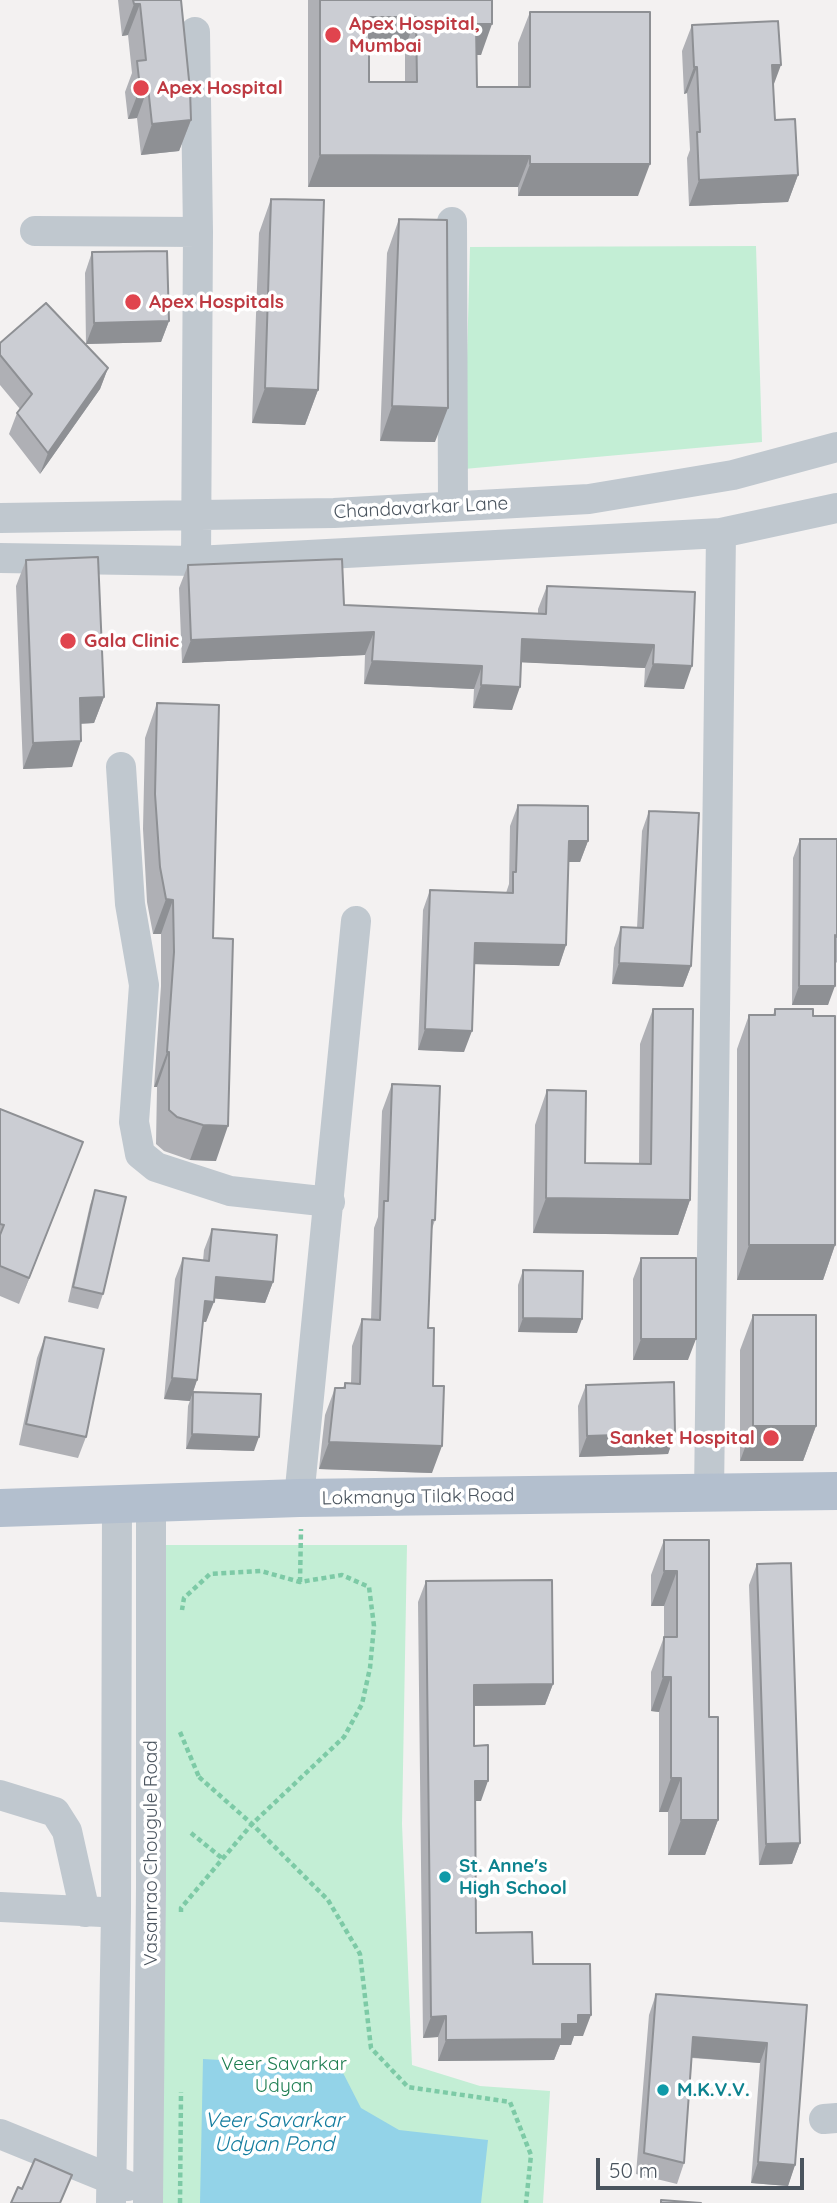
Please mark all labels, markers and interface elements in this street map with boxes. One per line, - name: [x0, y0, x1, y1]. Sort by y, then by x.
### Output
- place label: Apex Hospital, Mumbai: [349, 13, 480, 57]
- marker: Apex Hospital, Mumbai: [323, 25, 343, 45]
- place label: Apex Hospital: [157, 77, 283, 99]
- marker: Apex Hospital: [131, 78, 151, 98]
- place label: Apex Hospitals: [149, 291, 284, 313]
- marker: Apex Hospitals: [123, 292, 143, 312]
- street label: Chandavarkar Lane: [333, 492, 509, 524]
- place label: Gala Clinic: [84, 630, 179, 652]
- marker: Gala Clinic: [58, 631, 78, 651]
- place label: Sanket Hospital: [610, 1427, 755, 1449]
- marker: Sanket Hospital: [761, 1428, 781, 1448]
- street label: Lokmanya Tilak Road: [321, 1484, 515, 1510]
- street label: Vasanrao Chougule Road: [140, 1740, 162, 1966]
- place label: St. Anne's High School: [459, 1855, 567, 1899]
- marker: St. Anne's High School: [437, 1869, 453, 1885]
- park label: Veer Savarkar Udyan: [221, 2053, 347, 2097]
- place label: M.K.V.V.: [677, 2079, 750, 2101]
- marker: M.K.V.V.: [655, 2082, 671, 2098]
- water label: Veer Savarkar Udyan Pond: [204, 2108, 344, 2158]
- scale bar: [599, 2144, 807, 2188]
- text: 50 m: [609, 2157, 658, 2183]

